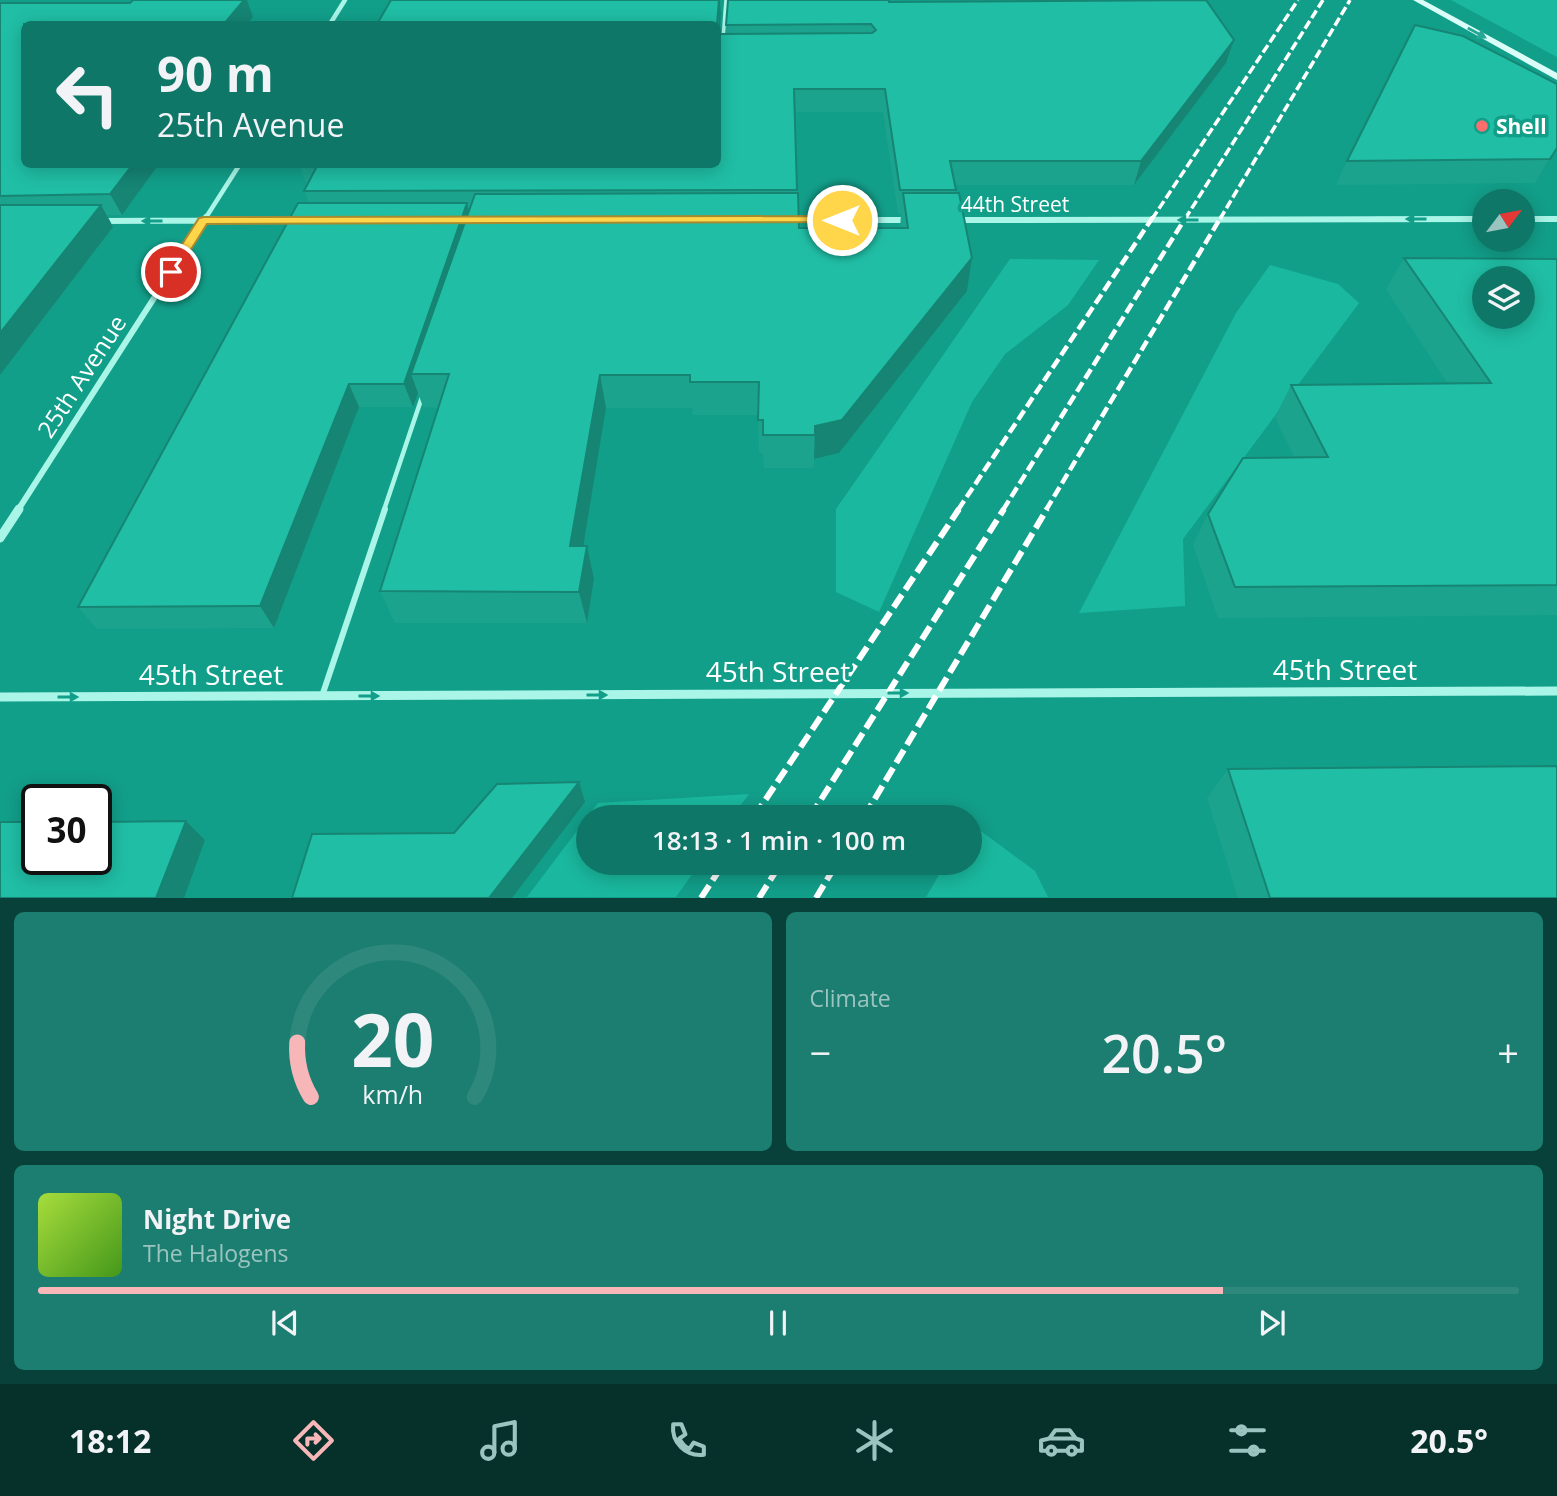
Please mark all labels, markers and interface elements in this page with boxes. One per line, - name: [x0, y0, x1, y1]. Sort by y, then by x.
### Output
- one-way arrow: [1467, 27, 1486, 39]
- text: 90 m: [157, 40, 274, 106]
- icon: left: [42, 49, 133, 140]
- text: 25th Avenue: [157, 103, 344, 146]
- place label: Shell: [1496, 112, 1547, 140]
- marker: Shell: [1474, 118, 1490, 134]
- position arrow: [805, 183, 879, 257]
- north arrow: [1472, 189, 1535, 252]
- map controls: [1472, 189, 1535, 329]
- street label: 44th Street: [961, 190, 1069, 218]
- one-way arrow: [1405, 213, 1427, 225]
- one-way arrow: [1177, 214, 1199, 226]
- one-way arrow: [141, 215, 163, 227]
- pin: [141, 242, 201, 302]
- icon: arrive: [152, 253, 190, 291]
- button: layers: [1472, 266, 1535, 329]
- street label: 25th Avenue: [29, 308, 133, 444]
- street label: 45th Street: [1273, 650, 1417, 688]
- street label: 45th Street: [706, 652, 850, 690]
- street label: 45th Street: [139, 655, 283, 693]
- one-way arrow: [887, 687, 909, 699]
- one-way arrow: [586, 689, 608, 701]
- one-way arrow: [358, 690, 380, 702]
- one-way arrow: [57, 691, 79, 703]
- speed limit sign: 30: [21, 784, 112, 875]
- text: 18:13 · 1 min · 100 m: [652, 822, 906, 858]
- text: Climate: [810, 982, 891, 1014]
- text: 20: [351, 990, 434, 1089]
- text: 20.5°: [1101, 1017, 1227, 1088]
- text: −: [810, 1026, 831, 1078]
- text: +: [1497, 1026, 1519, 1078]
- text: km/h: [362, 1077, 423, 1111]
- text: Night Drive: [143, 1201, 291, 1237]
- text: The Halogens: [143, 1237, 289, 1269]
- icon: previous: [266, 1304, 304, 1342]
- icon: pause: [759, 1304, 797, 1342]
- icon: next: [1253, 1304, 1291, 1342]
- icon: directions: [289, 1416, 338, 1465]
- icon: music: [476, 1416, 525, 1465]
- icon: phone: [663, 1416, 712, 1465]
- icon: climate: [850, 1416, 899, 1465]
- icon: car: [1037, 1416, 1086, 1465]
- icon: filters: [1223, 1416, 1272, 1465]
- text: 18:12: [69, 1419, 151, 1462]
- text: 20.5°: [1410, 1419, 1488, 1462]

